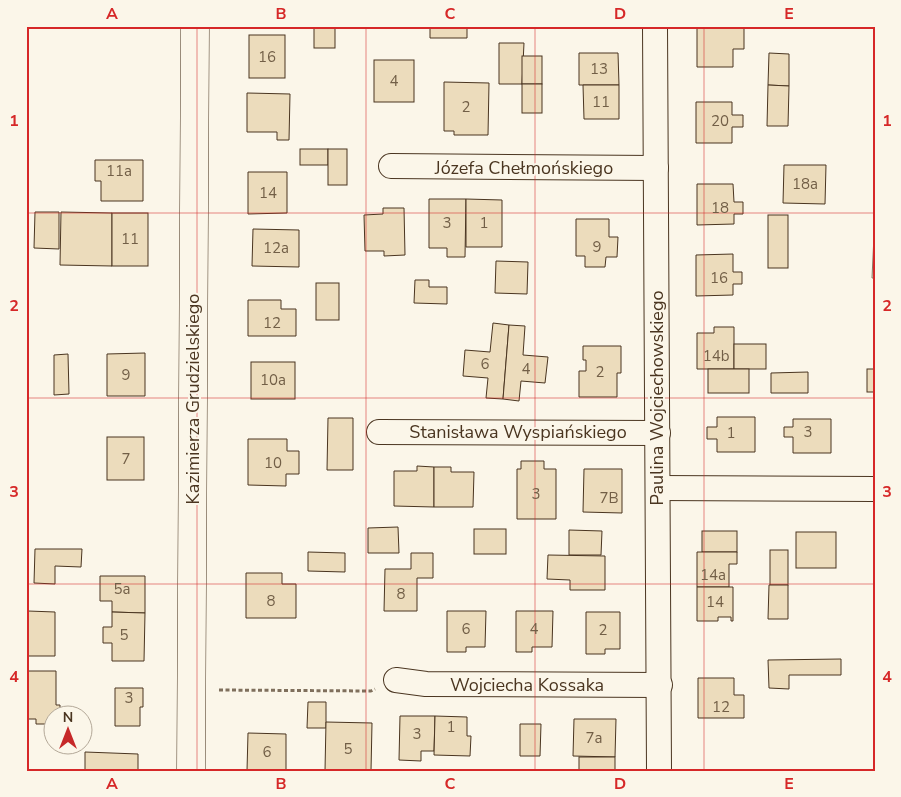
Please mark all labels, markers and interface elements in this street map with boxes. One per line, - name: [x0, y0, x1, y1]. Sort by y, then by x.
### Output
- text: A: [106, 3, 118, 25]
- text: B: [275, 3, 287, 25]
- text: C: [445, 3, 456, 25]
- text: D: [614, 3, 626, 25]
- text: E: [784, 3, 794, 25]
- house number: 16: [258, 47, 276, 67]
- house number: 13: [590, 59, 608, 79]
- house number: 4: [389, 71, 399, 91]
- house number: 11: [592, 92, 610, 112]
- house number: 2: [461, 97, 471, 117]
- text: 1: [9, 110, 19, 132]
- text: 1: [882, 110, 892, 132]
- house number: 20: [711, 111, 729, 131]
- street label: Józefa Chełmońskiego: [434, 156, 613, 180]
- house number: 11a: [106, 161, 132, 181]
- house number: 18a: [792, 174, 818, 194]
- house number: 14: [259, 183, 277, 203]
- house number: 18: [711, 198, 729, 218]
- house number: 3: [442, 213, 452, 233]
- house number: 1: [479, 213, 489, 233]
- house number: 11: [121, 229, 139, 249]
- house number: 9: [592, 237, 602, 257]
- house number: 12a: [263, 238, 289, 258]
- house number: 16: [710, 268, 728, 288]
- street label: Paulina Wojciechowskiego: [645, 291, 669, 505]
- street label: Kazimierza Grudzielskiego: [181, 294, 205, 504]
- text: 2: [9, 295, 19, 317]
- text: 2: [882, 295, 892, 317]
- house number: 12: [263, 313, 281, 333]
- house number: 14b: [703, 346, 730, 366]
- house number: 6: [480, 354, 490, 374]
- house number: 4: [521, 359, 531, 379]
- house number: 2: [595, 362, 605, 382]
- house number: 9: [121, 365, 131, 385]
- house number: 10a: [260, 370, 286, 390]
- street label: Stanisława Wyspiańskiego: [409, 420, 627, 444]
- house number: 3: [803, 422, 813, 442]
- house number: 1: [726, 423, 736, 443]
- house number: 7: [121, 449, 131, 469]
- house number: 10: [264, 453, 282, 473]
- text: 3: [9, 481, 19, 503]
- text: 3: [882, 481, 892, 503]
- house number: 3: [531, 484, 541, 504]
- house number: 7B: [599, 488, 619, 508]
- house number: 14a: [700, 565, 726, 585]
- house number: 5a: [114, 579, 130, 599]
- house number: 8: [396, 584, 406, 604]
- house number: 8: [266, 591, 276, 611]
- house number: 14: [706, 592, 724, 612]
- house number: 6: [461, 619, 471, 639]
- house number: 4: [529, 619, 539, 639]
- house number: 2: [598, 620, 608, 640]
- house number: 5: [119, 625, 129, 645]
- text: 4: [9, 666, 19, 688]
- text: 4: [882, 666, 892, 688]
- street label: Wojciecha Kossaka: [450, 673, 604, 697]
- house number: 3: [124, 688, 134, 708]
- house number: 12: [712, 697, 730, 717]
- north arrow: [42, 704, 92, 754]
- text: N: [63, 708, 73, 727]
- house number: 1: [446, 717, 456, 737]
- house number: 3: [412, 724, 422, 744]
- house number: 7a: [586, 728, 602, 748]
- house number: 5: [343, 739, 353, 759]
- house number: 6: [262, 742, 272, 762]
- text: A: [106, 773, 118, 795]
- text: B: [275, 773, 287, 795]
- text: C: [445, 773, 456, 795]
- text: D: [614, 773, 626, 795]
- text: E: [784, 773, 794, 795]

